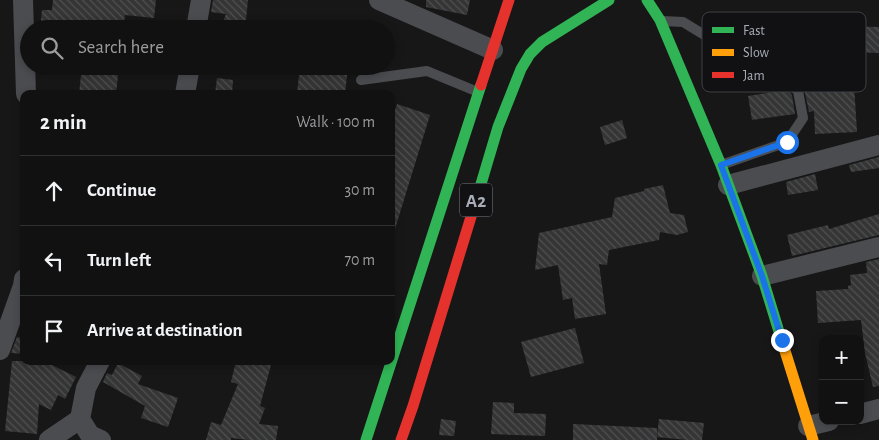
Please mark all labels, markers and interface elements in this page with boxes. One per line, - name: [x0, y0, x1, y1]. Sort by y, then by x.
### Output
- legend: [702, 12, 866, 92]
- search box: [20, 20, 395, 75]
- text: Fast: [743, 24, 765, 38]
- icon: search: [38, 34, 66, 62]
- text: Search here: [78, 38, 164, 57]
- text: Slow: [743, 46, 770, 60]
- text: Jam: [743, 69, 765, 83]
- text: 2 min: [40, 112, 87, 133]
- text: Walk · 100 m: [296, 114, 375, 130]
- route start: [776, 131, 799, 154]
- icon: ahead: [40, 177, 68, 205]
- text: Continue: [87, 181, 156, 200]
- text: 30 m: [345, 182, 375, 198]
- road number: A2: [460, 184, 492, 216]
- icon: left: [40, 247, 68, 275]
- text: Turn left: [87, 251, 151, 270]
- text: 70 m: [344, 252, 375, 268]
- icon: arrive: [40, 317, 68, 345]
- text: Arrive at destination: [87, 321, 243, 340]
- route end: [771, 329, 794, 352]
- map controls: [819, 335, 864, 425]
- button: +: [819, 335, 864, 380]
- button: −: [819, 380, 864, 425]

